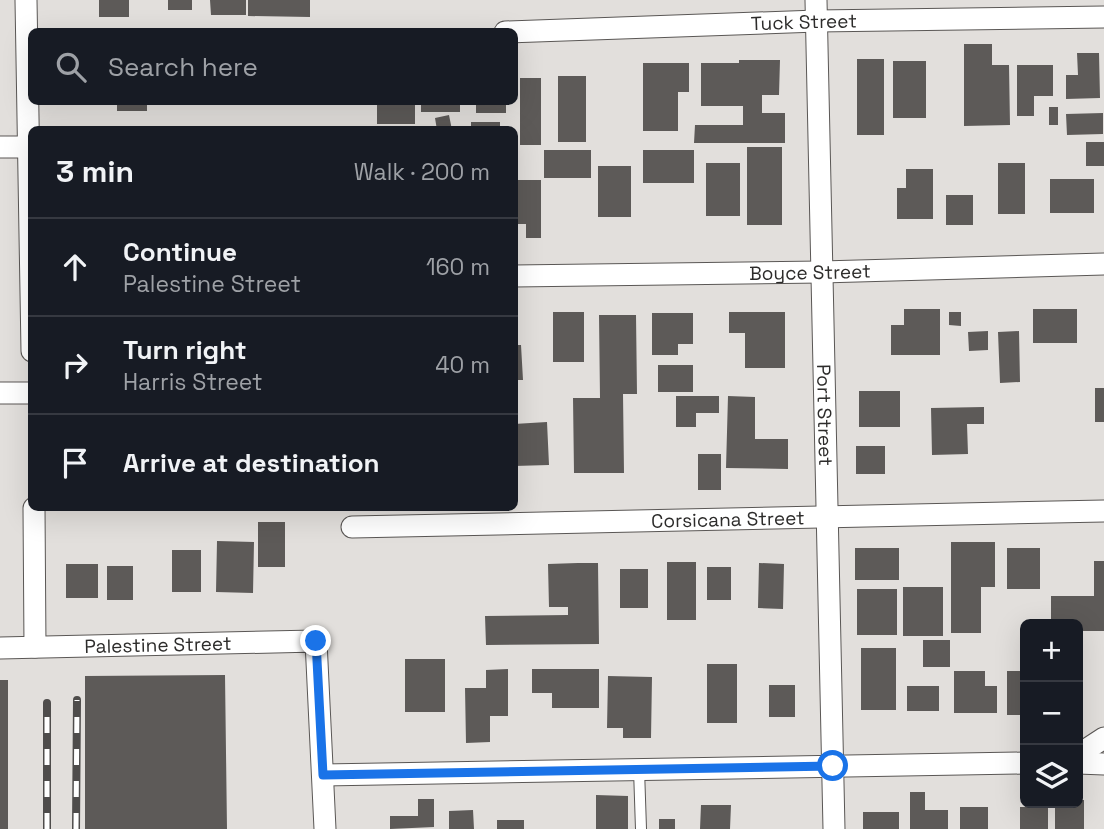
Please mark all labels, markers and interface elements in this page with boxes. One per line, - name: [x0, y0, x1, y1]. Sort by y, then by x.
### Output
- street label: Tuck Street: [750, 8, 857, 36]
- search box: [28, 28, 518, 105]
- icon: search: [52, 48, 90, 86]
- text: Search here: [108, 50, 258, 84]
- text: 3 min: [56, 152, 134, 191]
- text: Walk · 200 m: [354, 157, 490, 187]
- text: Continue: [123, 235, 237, 269]
- icon: ahead: [56, 248, 94, 286]
- text: 160 m: [426, 252, 490, 282]
- street label: Boyce Street: [749, 259, 871, 286]
- text: Palestine Street: [123, 269, 301, 299]
- text: Turn right: [123, 333, 247, 367]
- icon: right: [56, 346, 94, 384]
- text: 40 m: [435, 350, 490, 380]
- street label: Port Street: [811, 364, 838, 466]
- text: Harris Street: [123, 367, 263, 397]
- icon: arrive: [56, 444, 94, 482]
- text: Arrive at destination: [123, 446, 380, 480]
- street label: Corsicana Street: [651, 505, 805, 534]
- map controls: [1020, 619, 1083, 808]
- button: +: [1020, 619, 1083, 682]
- route end: [300, 625, 331, 656]
- street label: Palestine Street: [84, 631, 232, 659]
- button: −: [1020, 682, 1083, 745]
- button: layers: [1020, 745, 1083, 808]
- route start: [817, 750, 848, 781]

